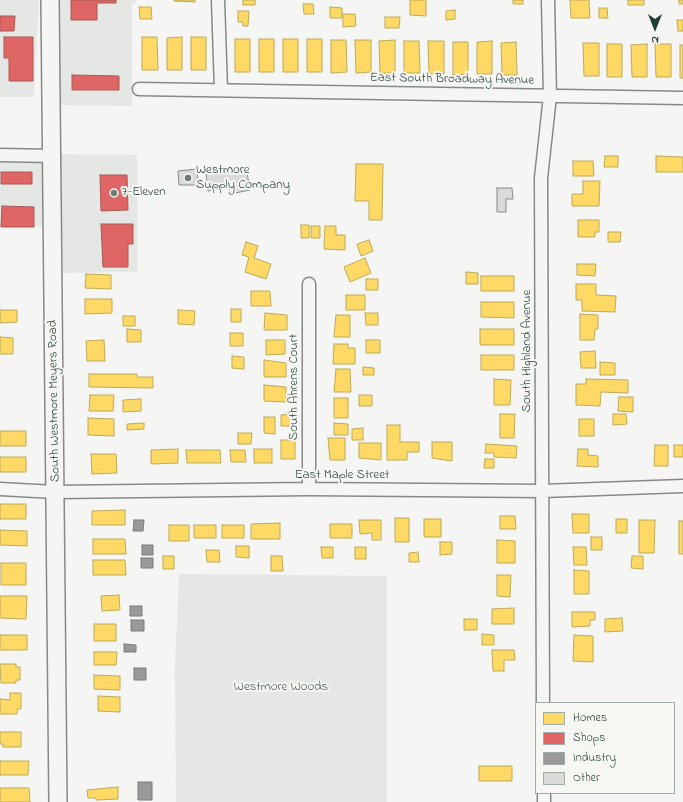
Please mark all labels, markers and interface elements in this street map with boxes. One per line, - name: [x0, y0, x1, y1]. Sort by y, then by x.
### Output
- north arrow: [635, 8, 675, 48]
- text: N: [651, 32, 659, 48]
- street label: East South Broadway Avenue: [370, 71, 534, 89]
- place label: Westmore Supply Company: [196, 163, 290, 194]
- marker: Westmore Supply Company: [183, 173, 193, 183]
- place label: 7-Eleven: [122, 185, 166, 201]
- marker: 7-Eleven: [109, 188, 119, 198]
- street label: South Highland Avenue: [520, 290, 536, 412]
- street label: South Westmore Meyers Road: [46, 320, 64, 482]
- street label: South Ahrens Court: [287, 334, 303, 440]
- street label: East Maple Street: [295, 468, 389, 484]
- park label: Westmore Woods: [234, 680, 328, 696]
- legend: [535, 702, 675, 794]
- text: Homes: [573, 709, 607, 727]
- text: Shops: [573, 729, 605, 747]
- text: Industry: [573, 749, 616, 767]
- text: Other: [573, 769, 600, 787]

